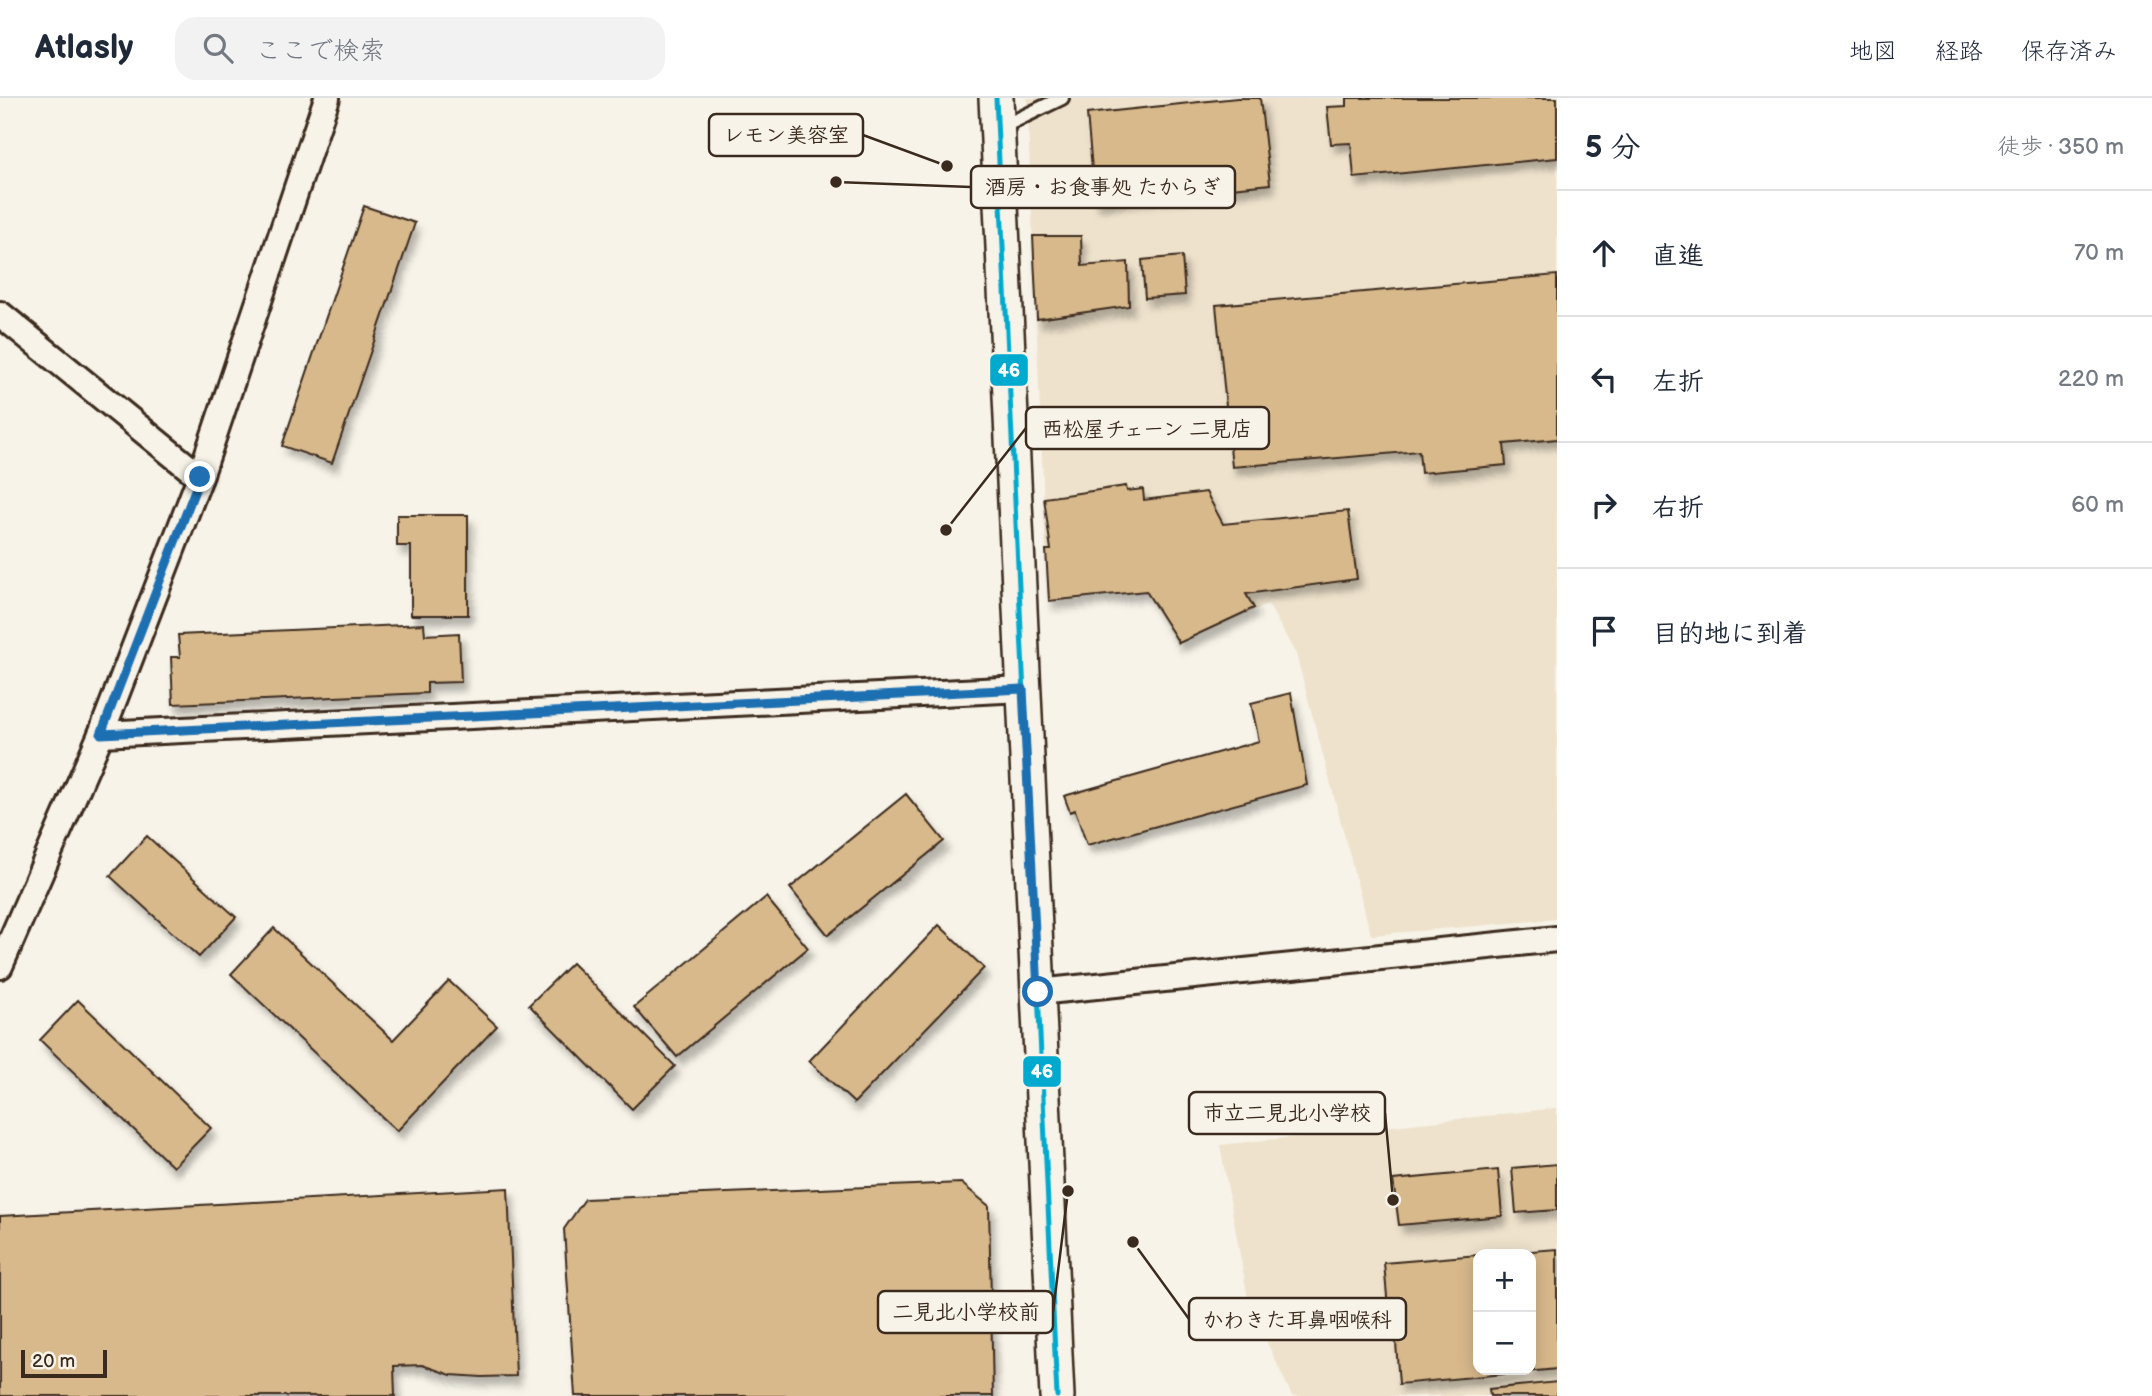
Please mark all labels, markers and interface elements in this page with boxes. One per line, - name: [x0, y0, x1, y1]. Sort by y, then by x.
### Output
- search box: [175, 17, 665, 80]
- text: Atlasly: [35, 28, 133, 68]
- icon: search: [199, 29, 237, 67]
- text: ここで検索: [255, 36, 385, 67]
- text: 地図: [1849, 37, 1897, 66]
- text: 経路: [1935, 37, 1983, 66]
- text: 保存済み: [2021, 37, 2117, 66]
- callout: レモン美容室: [709, 114, 863, 156]
- text: レモン美容室: [723, 123, 849, 148]
- text: 5 分: [1585, 130, 1640, 166]
- text: 徒歩 · 350 m: [1997, 133, 2124, 161]
- callout: 酒房・お食事処 たからぎ: [971, 166, 1235, 208]
- text: 酒房・お食事処 たからぎ: [985, 175, 1221, 200]
- icon: ahead: [1585, 234, 1623, 272]
- text: 70 m: [2074, 239, 2124, 267]
- text: 直進: [1652, 241, 1704, 272]
- line badge: 46: [989, 353, 1029, 387]
- text: 46: [998, 360, 1020, 383]
- icon: left: [1585, 360, 1623, 398]
- text: 220 m: [2058, 365, 2124, 393]
- text: 左折: [1652, 367, 1704, 398]
- callout: 西松屋チェーン 二見店: [1026, 407, 1269, 449]
- text: 西松屋チェーン 二見店: [1042, 417, 1252, 442]
- route end: [184, 461, 215, 492]
- icon: right: [1585, 486, 1623, 524]
- text: 60 m: [2071, 491, 2124, 519]
- text: 右折: [1652, 493, 1704, 524]
- icon: arrive: [1585, 612, 1623, 650]
- text: 目的地に到着: [1652, 619, 1808, 650]
- route start: [1022, 976, 1053, 1007]
- line badge: 46: [1022, 1055, 1062, 1088]
- text: 46: [1031, 1061, 1053, 1084]
- callout: 市立二見北小学校: [1189, 1092, 1385, 1134]
- text: 市立二見北小学校: [1203, 1101, 1371, 1126]
- map controls: [1473, 1249, 1536, 1375]
- button: +: [1473, 1249, 1536, 1312]
- callout: 二見北小学校前: [878, 1291, 1053, 1333]
- callout: かわきた耳鼻咽喉科: [1189, 1298, 1406, 1340]
- text: 二見北小学校前: [893, 1300, 1040, 1325]
- text: かわきた耳鼻咽喉科: [1203, 1308, 1392, 1333]
- button: −: [1473, 1312, 1536, 1375]
- scale bar: [21, 1347, 107, 1379]
- text: 20 m: [32, 1350, 75, 1373]

